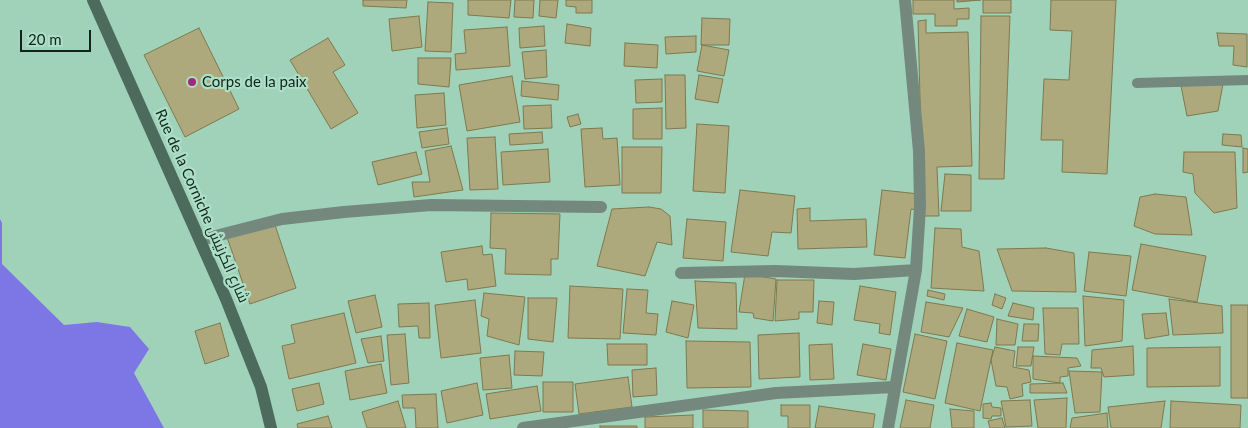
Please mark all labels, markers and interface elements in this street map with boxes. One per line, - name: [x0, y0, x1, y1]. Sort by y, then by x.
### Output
- scale bar: [22, 20, 94, 52]
- text: 20 m: [28, 30, 62, 48]
- place label: Corps de la paix: [202, 73, 307, 91]
- marker: Corps de la paix: [186, 76, 198, 88]
- street label: Rue de la Corniche شارع الكرنيش: [151, 106, 253, 306]

